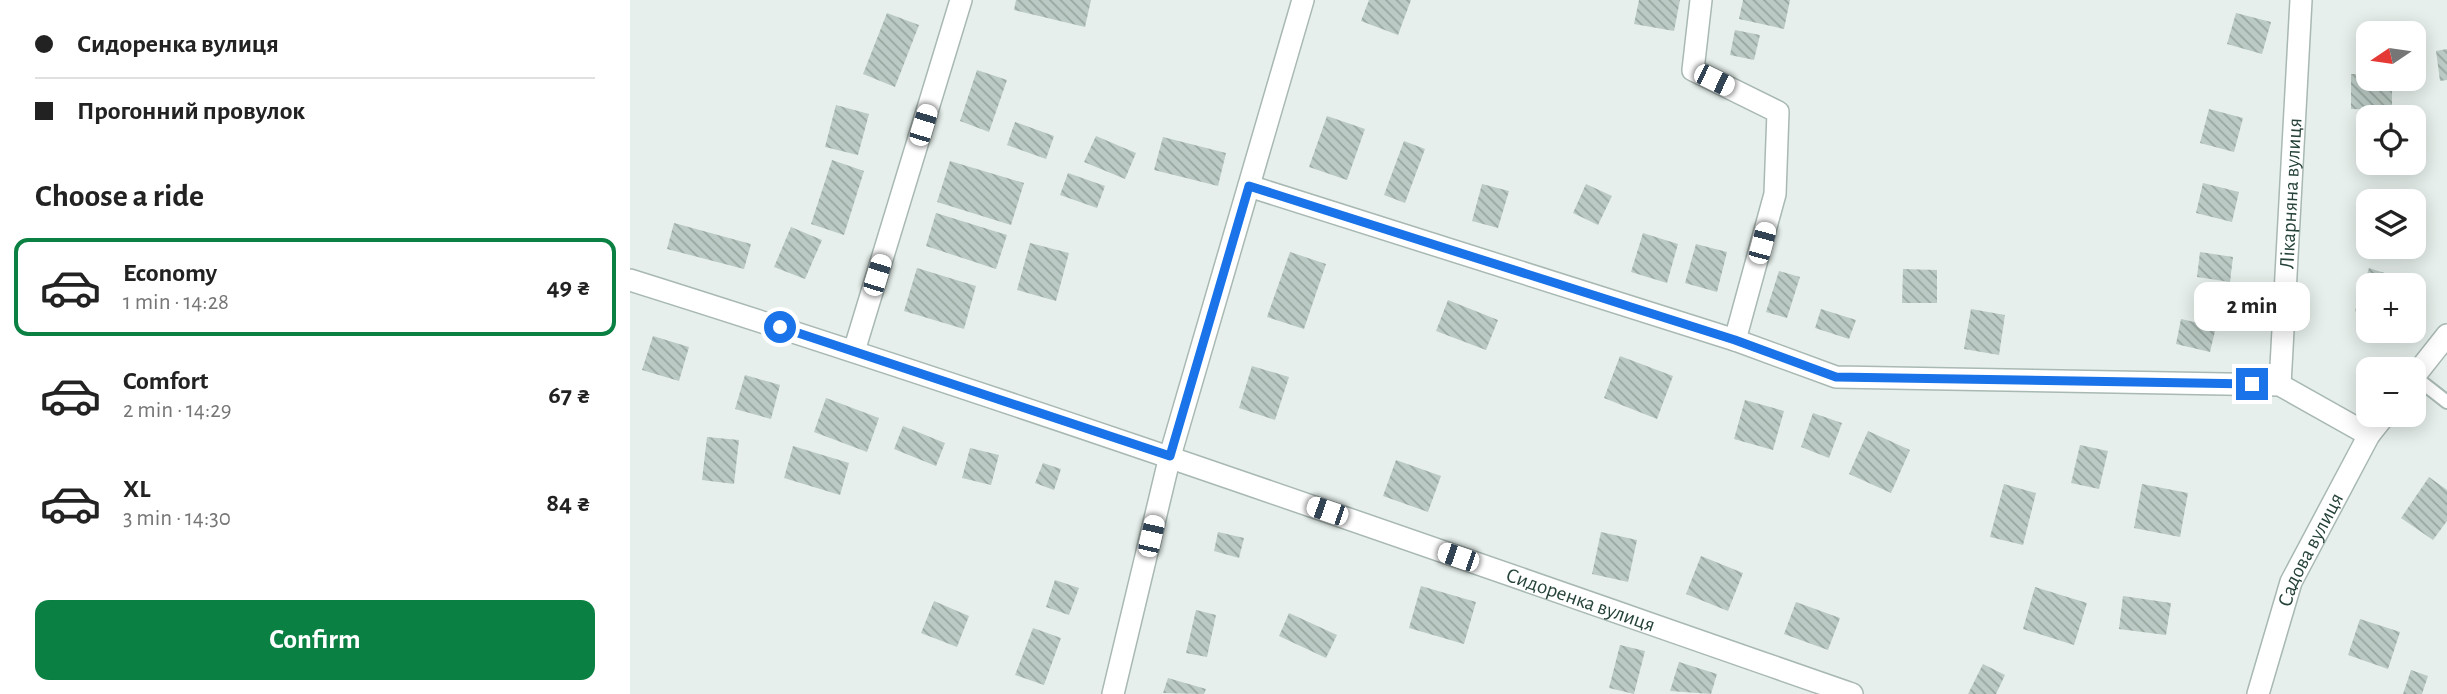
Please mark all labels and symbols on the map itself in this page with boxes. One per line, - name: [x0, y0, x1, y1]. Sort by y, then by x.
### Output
- north arrow: [2356, 21, 2426, 91]
- car: [1691, 61, 1738, 99]
- car: [907, 102, 940, 148]
- street label: Лікарняна вулиця: [2276, 117, 2305, 269]
- car: [1747, 220, 1778, 266]
- car: [861, 252, 894, 298]
- callout: 2 min: [2194, 282, 2310, 332]
- route start: [764, 311, 796, 343]
- route end: [2236, 368, 2268, 400]
- street label: Садова вулиця: [2274, 489, 2347, 609]
- car: [1304, 494, 1351, 528]
- car: [1137, 513, 1166, 559]
- car: [1435, 540, 1482, 574]
- street label: Сидоренка вулиця: [1503, 564, 1658, 635]

